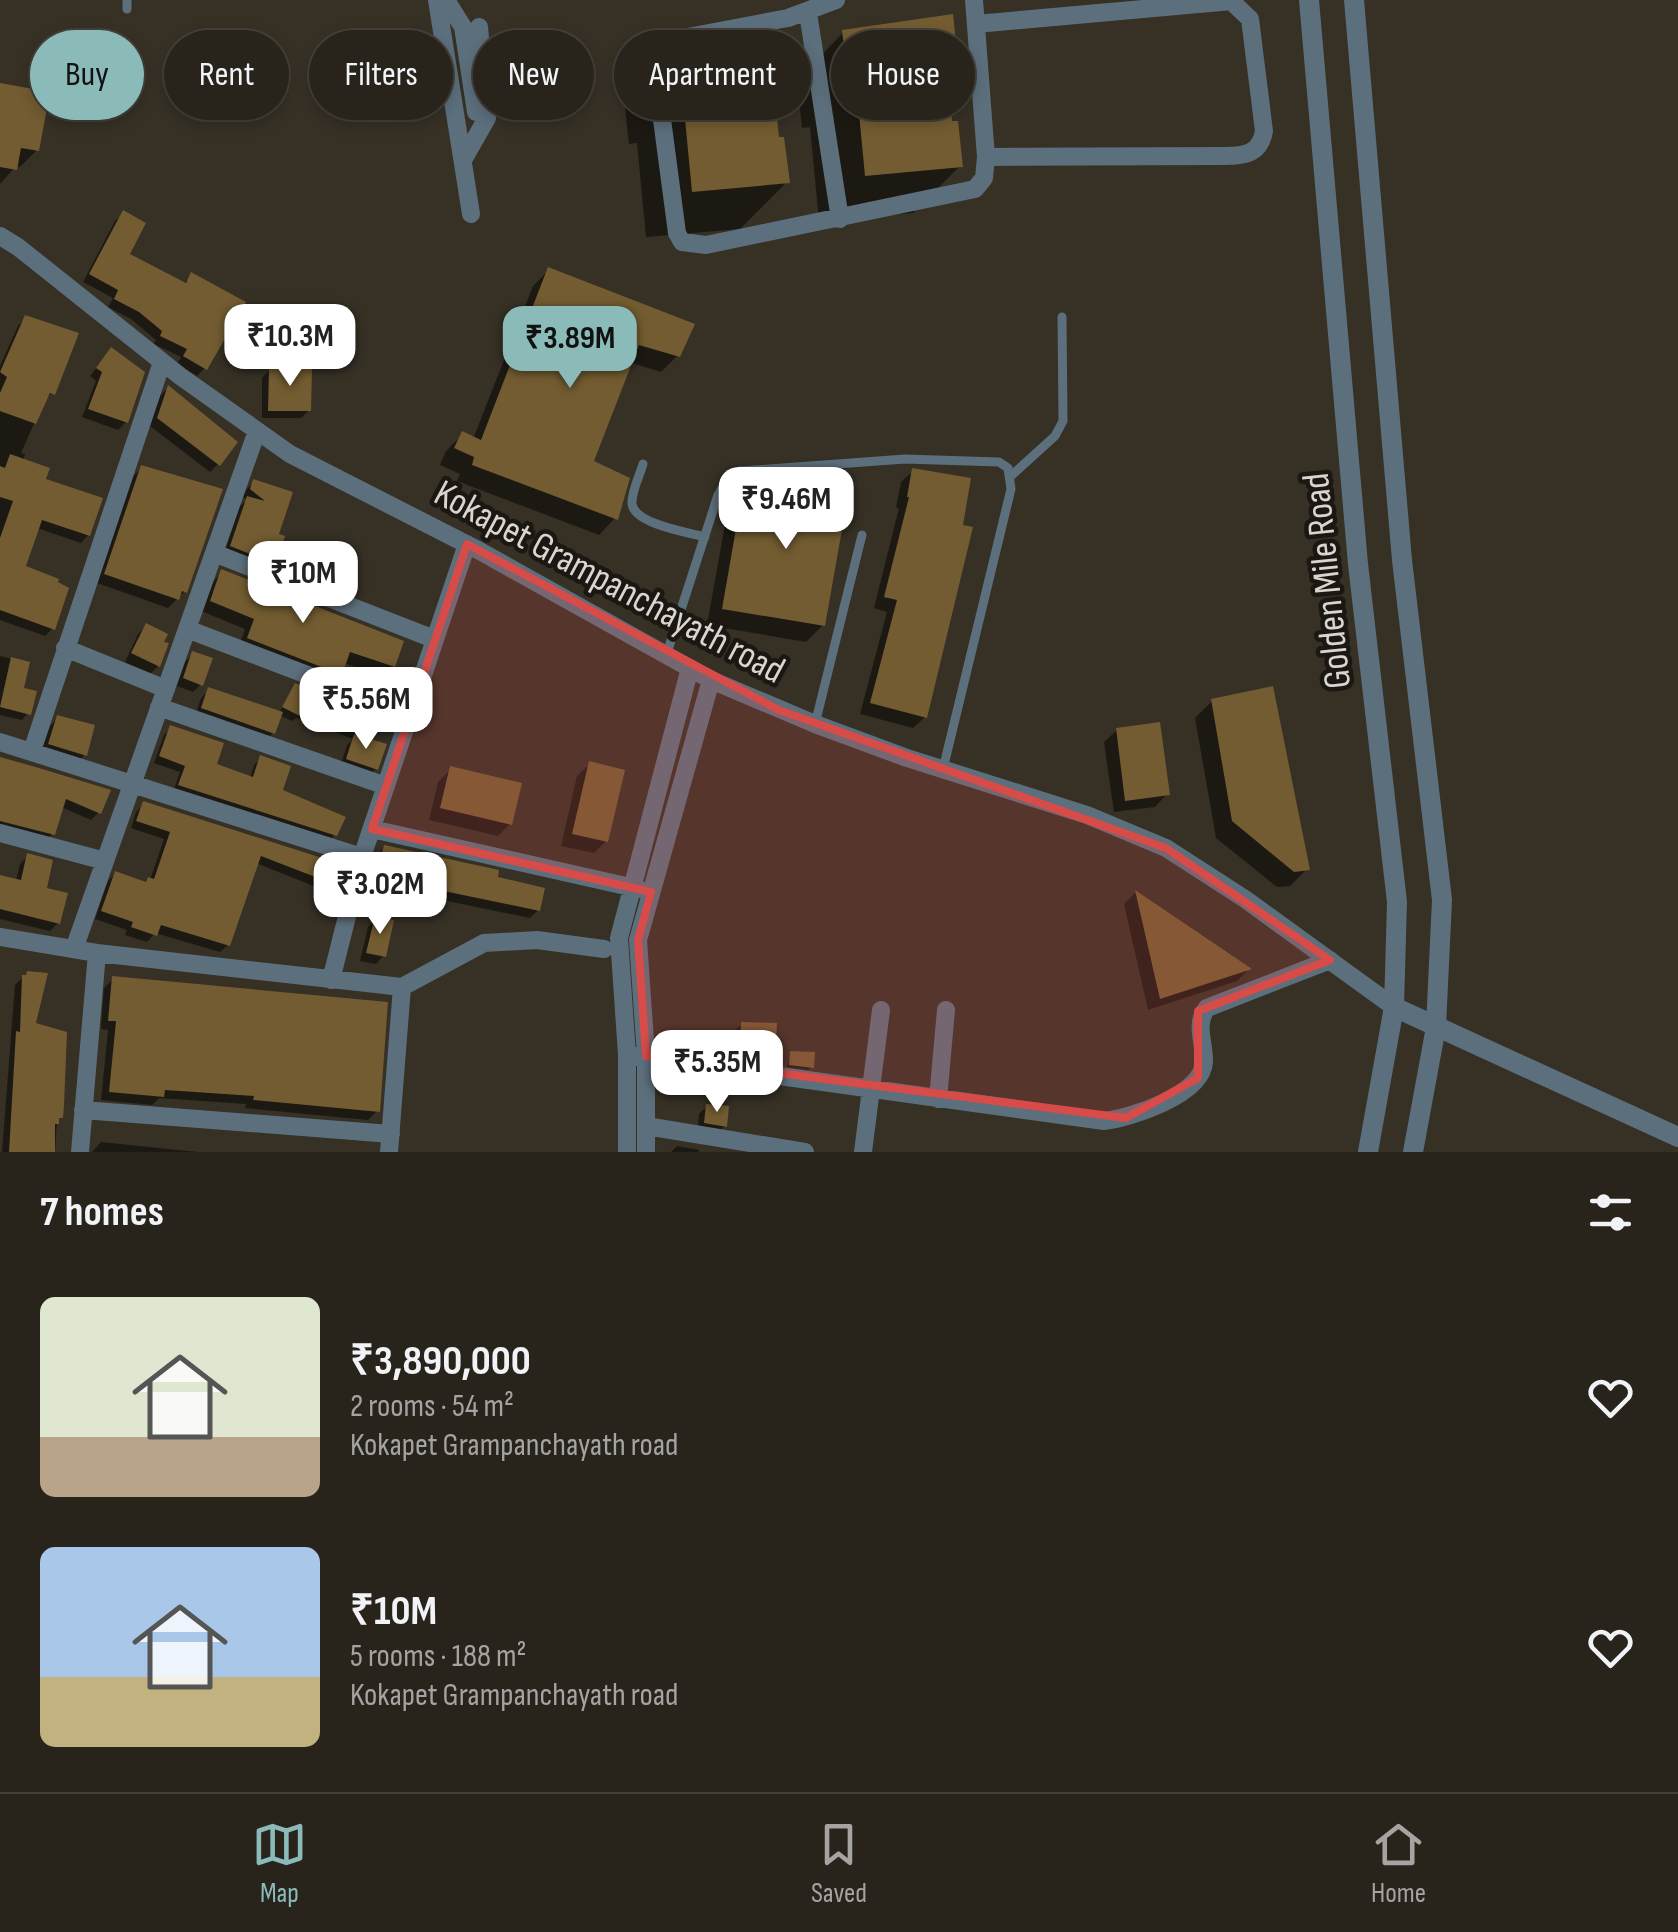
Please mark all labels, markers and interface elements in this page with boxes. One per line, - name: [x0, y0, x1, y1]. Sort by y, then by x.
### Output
- chip: Buy: [30, 30, 144, 120]
- chip: Rent: [164, 30, 289, 120]
- chip: Filters: [309, 30, 453, 120]
- chip: New: [473, 30, 594, 120]
- chip: Apartment: [614, 30, 811, 120]
- chip: House: [831, 30, 975, 120]
- pin: ₹10.3M: [209, 304, 371, 389]
- pin: ₹3.89M: [489, 306, 651, 391]
- text: ₹10.3M: [246, 317, 334, 356]
- text: ₹3.89M: [525, 319, 615, 358]
- pin: ₹9.46M: [705, 467, 867, 552]
- street label: Kokapet Grampanchayath road: [427, 471, 792, 694]
- street label: Golden Mile Road: [1294, 471, 1361, 691]
- text: ₹9.46M: [741, 480, 831, 519]
- pin: ₹10M: [244, 541, 362, 626]
- text: ₹10M: [270, 554, 336, 593]
- pin: ₹5.56M: [285, 667, 447, 752]
- text: ₹5.56M: [322, 680, 410, 719]
- pin: ₹3.02M: [299, 852, 461, 937]
- text: ₹3.02M: [336, 865, 424, 904]
- pin: ₹5.35M: [636, 1030, 798, 1115]
- text: ₹5.35M: [673, 1043, 761, 1082]
- icon: filters: [1583, 1185, 1638, 1240]
- text: 7 homes: [40, 1187, 164, 1238]
- text: ₹3,890,000: [350, 1336, 531, 1387]
- icon: home: [120, 1337, 240, 1457]
- icon: heart: [1583, 1370, 1638, 1425]
- text: 2 rooms · 54 m²: [350, 1387, 514, 1426]
- text: Kokapet Grampanchayath road: [350, 1426, 678, 1465]
- text: ₹10M: [350, 1586, 437, 1637]
- icon: home: [120, 1587, 240, 1707]
- icon: heart: [1583, 1620, 1638, 1675]
- text: 5 rooms · 188 m²: [350, 1637, 527, 1676]
- text: Kokapet Grampanchayath road: [350, 1676, 678, 1715]
- tab: Map: [252, 1817, 307, 1910]
- tab: Saved: [811, 1817, 867, 1910]
- tab: Home: [1371, 1817, 1426, 1910]

